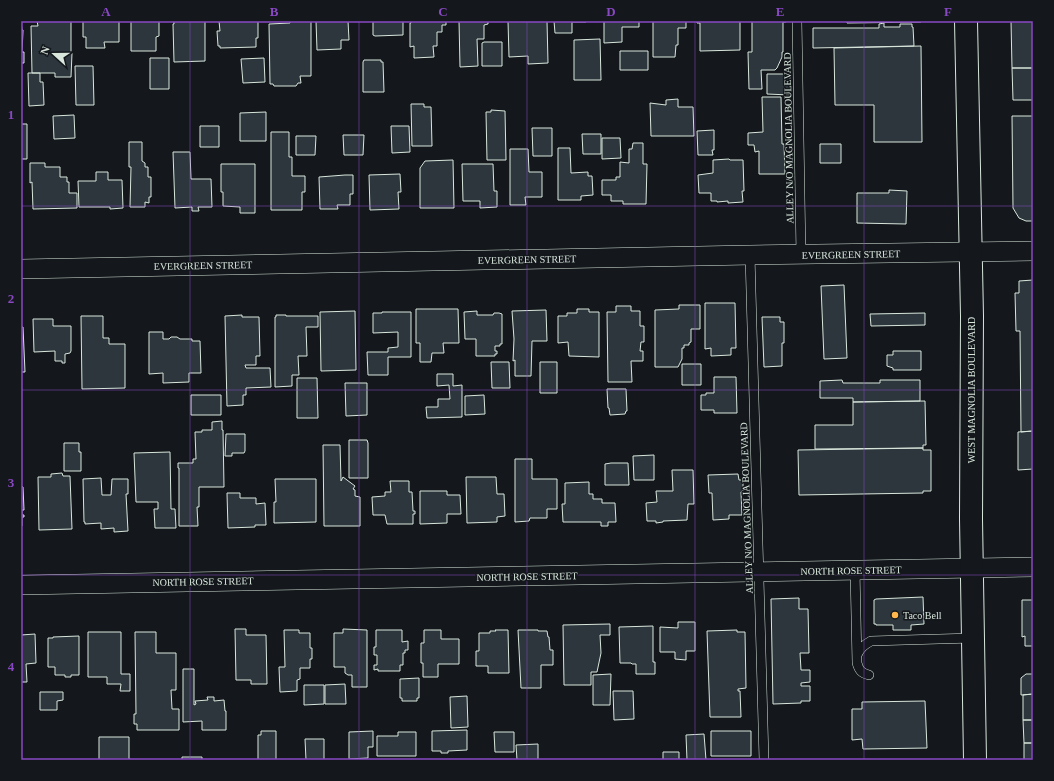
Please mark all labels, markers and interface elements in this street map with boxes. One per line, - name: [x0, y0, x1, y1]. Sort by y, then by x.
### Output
- text: A: [101, 4, 111, 19]
- text: B: [270, 4, 279, 19]
- text: C: [438, 4, 448, 19]
- text: D: [606, 4, 616, 19]
- text: E: [776, 4, 784, 19]
- text: F: [944, 4, 952, 19]
- north arrow: [34, 34, 74, 74]
- text: N: [38, 45, 52, 56]
- street label: ALLEY N/O MAGNOLIA BOULEVARD: [782, 52, 795, 224]
- text: 1: [8, 107, 14, 122]
- street label: EVERGREEN STREET: [802, 248, 900, 261]
- street label: EVERGREEN STREET: [478, 253, 576, 266]
- street label: EVERGREEN STREET: [154, 259, 252, 272]
- text: 2: [8, 291, 14, 306]
- street label: WEST MAGNOLIA BOULEVARD: [966, 317, 977, 463]
- street label: ALLEY N/O MAGNOLIA BOULEVARD: [738, 422, 755, 594]
- text: 3: [8, 475, 15, 490]
- street label: NORTH ROSE STREET: [800, 564, 902, 577]
- street label: NORTH ROSE STREET: [476, 570, 578, 583]
- street label: NORTH ROSE STREET: [152, 575, 254, 588]
- marker: Taco Bell: [890, 610, 900, 620]
- place label: Taco Bell: [903, 610, 942, 621]
- text: 4: [8, 659, 15, 674]

